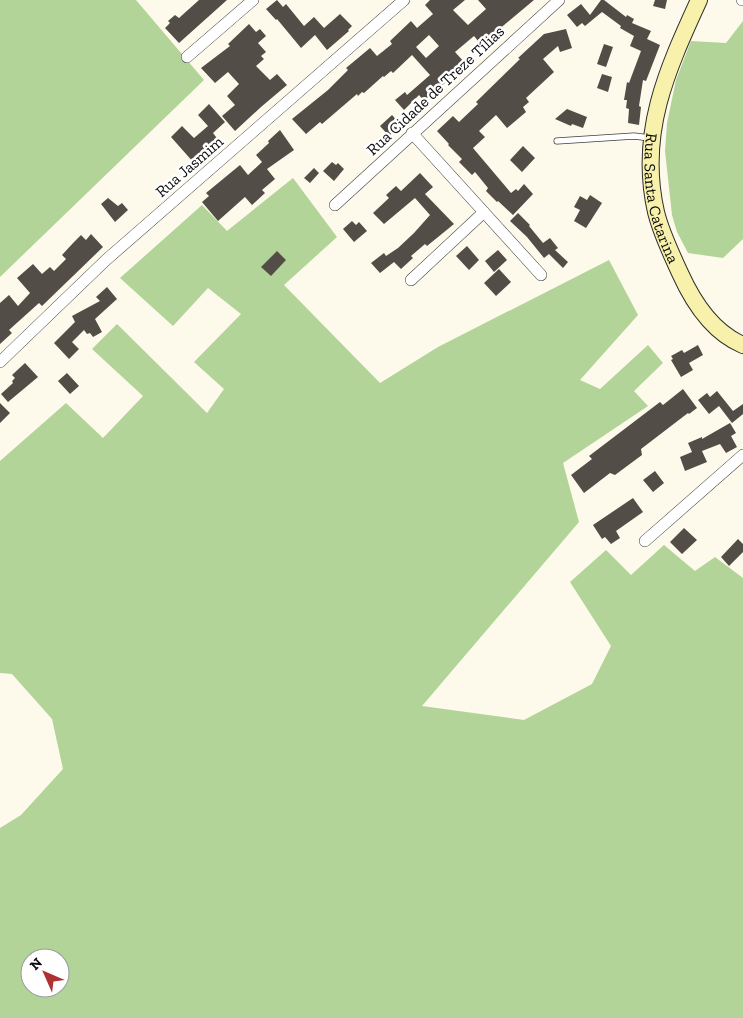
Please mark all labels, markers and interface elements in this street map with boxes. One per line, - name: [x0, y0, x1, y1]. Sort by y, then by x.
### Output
- street label: Rua Cidade de Treze Tílias: [363, 22, 508, 159]
- street label: Rua Jasmim: [152, 132, 227, 201]
- street label: Rua Santa Catarina: [640, 132, 683, 266]
- north arrow: [20, 948, 70, 998]
- text: N: [26, 954, 46, 974]

